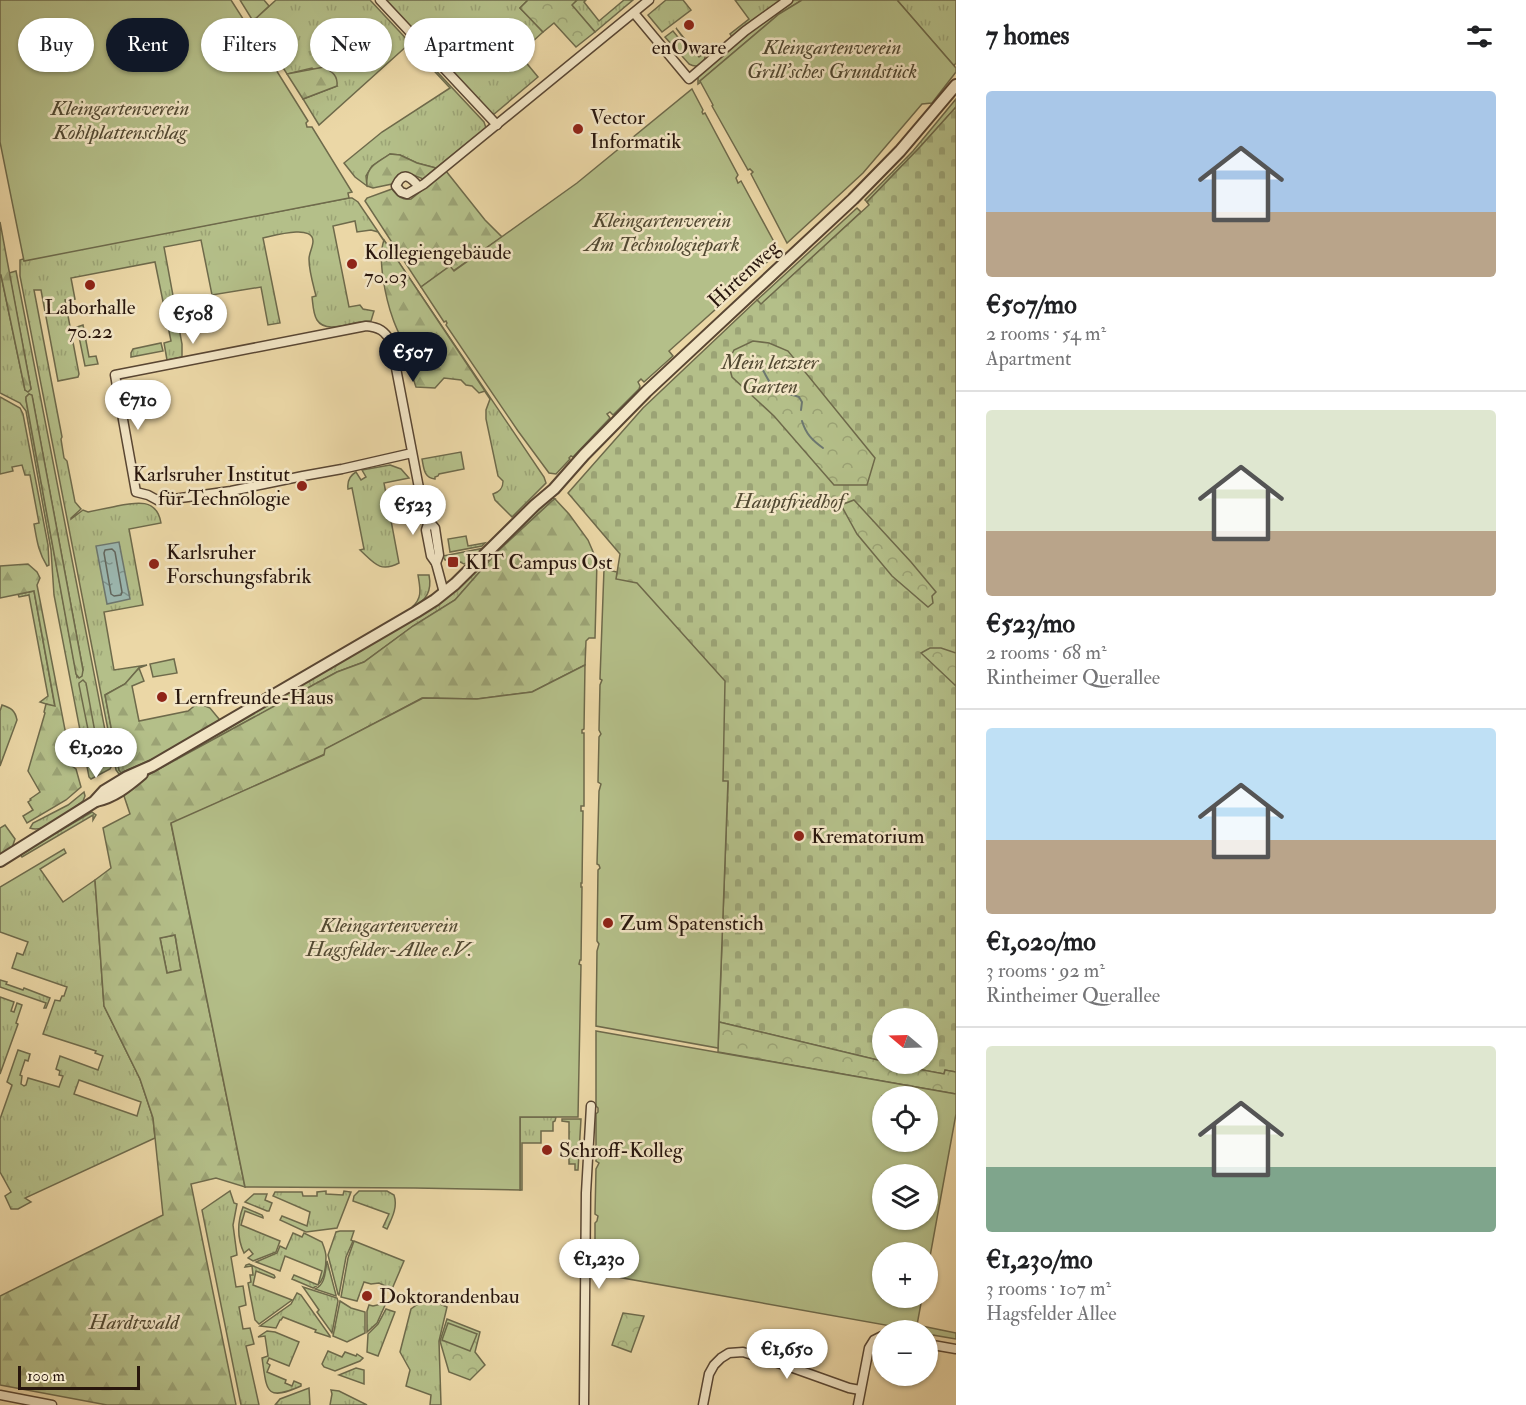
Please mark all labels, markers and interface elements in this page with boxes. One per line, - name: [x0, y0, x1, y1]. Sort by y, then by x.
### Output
- chip: Buy: [18, 18, 94, 72]
- chip: Rent: [106, 18, 189, 72]
- chip: Filters: [201, 18, 298, 72]
- chip: New: [310, 18, 392, 72]
- chip: Apartment: [404, 18, 535, 72]
- marker: enOware: [682, 18, 696, 32]
- text: 7 homes: [986, 20, 1069, 52]
- icon: filters: [1463, 20, 1496, 53]
- place label: enOware: [652, 34, 727, 61]
- park label: Kleingartenverein Grill'sches Grundstück: [747, 34, 917, 85]
- park label: Kleingartenverein Kohlplattenschlag: [50, 95, 189, 146]
- place label: Vector Informatik: [590, 104, 681, 155]
- marker: Vector Informatik: [571, 122, 585, 136]
- icon: home: [1187, 130, 1295, 238]
- park label: Kleingartenverein Am Technologiepark: [582, 207, 740, 258]
- street label: Hirtenweg: [702, 233, 786, 314]
- place label: Kollegiengebäude 70.03: [364, 239, 511, 290]
- marker: Kollegiengebäude 70.03: [345, 257, 359, 271]
- marker: Laborhalle 70.22: [83, 278, 97, 292]
- text: €507/mo: [986, 289, 1077, 321]
- place label: Laborhalle 70.22: [44, 294, 136, 345]
- pin: €508: [157, 294, 229, 345]
- text: €508: [173, 301, 213, 326]
- text: 2 rooms · 54 m²: [986, 321, 1106, 346]
- pin: €507: [377, 332, 449, 383]
- text: €507: [393, 339, 433, 364]
- text: Apartment: [986, 346, 1071, 371]
- park label: Mein letzter Garten: [720, 349, 820, 400]
- pin: €710: [102, 380, 174, 431]
- text: €710: [119, 387, 157, 412]
- icon: home: [1187, 449, 1295, 557]
- place label: Karlsruher Institut für Technologie: [132, 461, 290, 512]
- marker: Karlsruher Institut für Technologie: [295, 479, 309, 493]
- pin: €523: [377, 485, 449, 536]
- park label: Hauptfriedhof: [733, 488, 849, 515]
- text: €523: [394, 492, 432, 517]
- place label: Karlsruher Forschungsfabrik: [166, 539, 312, 590]
- place label: KIT Campus Ost: [465, 549, 613, 576]
- marker: KIT Campus Ost: [446, 555, 460, 569]
- marker: Karlsruher Forschungsfabrik: [147, 557, 161, 571]
- text: €523/mo: [986, 608, 1075, 640]
- text: 2 rooms · 68 m²: [986, 640, 1107, 665]
- text: Rintheimer Querallee: [986, 665, 1160, 690]
- place label: Lernfreunde-Haus: [174, 684, 334, 711]
- marker: Lernfreunde-Haus: [155, 690, 169, 704]
- pin: €1,020: [47, 728, 145, 779]
- text: €1,020: [69, 735, 123, 760]
- icon: home: [1187, 767, 1295, 875]
- place label: Krematorium: [811, 823, 924, 850]
- marker: Krematorium: [792, 829, 806, 843]
- place label: Zum Spatenstich: [620, 910, 764, 937]
- park label: Kleingartenverein Hagsfelder-Allee e.V.: [305, 912, 474, 963]
- marker: Zum Spatenstich: [601, 916, 615, 930]
- text: €1,020/mo: [986, 926, 1096, 958]
- text: 3 rooms · 92 m²: [986, 958, 1105, 983]
- text: Rintheimer Querallee: [986, 983, 1160, 1008]
- north arrow: [872, 1008, 938, 1074]
- map controls: [872, 1008, 938, 1386]
- icon: home: [1187, 1085, 1295, 1193]
- button: locate: [872, 1086, 938, 1152]
- place label: Schroff-Kolleg: [559, 1137, 684, 1164]
- marker: Schroff-Kolleg: [540, 1143, 554, 1157]
- button: layers: [872, 1164, 938, 1230]
- pin: €1,230: [550, 1239, 648, 1290]
- button: +: [872, 1242, 938, 1308]
- text: €1,230/mo: [986, 1244, 1093, 1276]
- text: €1,230: [573, 1246, 625, 1271]
- text: 3 rooms · 107 m²: [986, 1276, 1111, 1301]
- place label: Doktorandenbau: [379, 1283, 520, 1310]
- marker: Doktorandenbau: [360, 1289, 374, 1303]
- text: Hagsfelder Allee: [986, 1301, 1117, 1326]
- park label: Hardtwald: [88, 1309, 180, 1336]
- button: −: [872, 1320, 938, 1386]
- pin: €1,650: [738, 1329, 836, 1380]
- text: €1,650: [761, 1336, 813, 1361]
- scale bar: [18, 1363, 140, 1390]
- text: 100 m: [27, 1366, 65, 1386]

